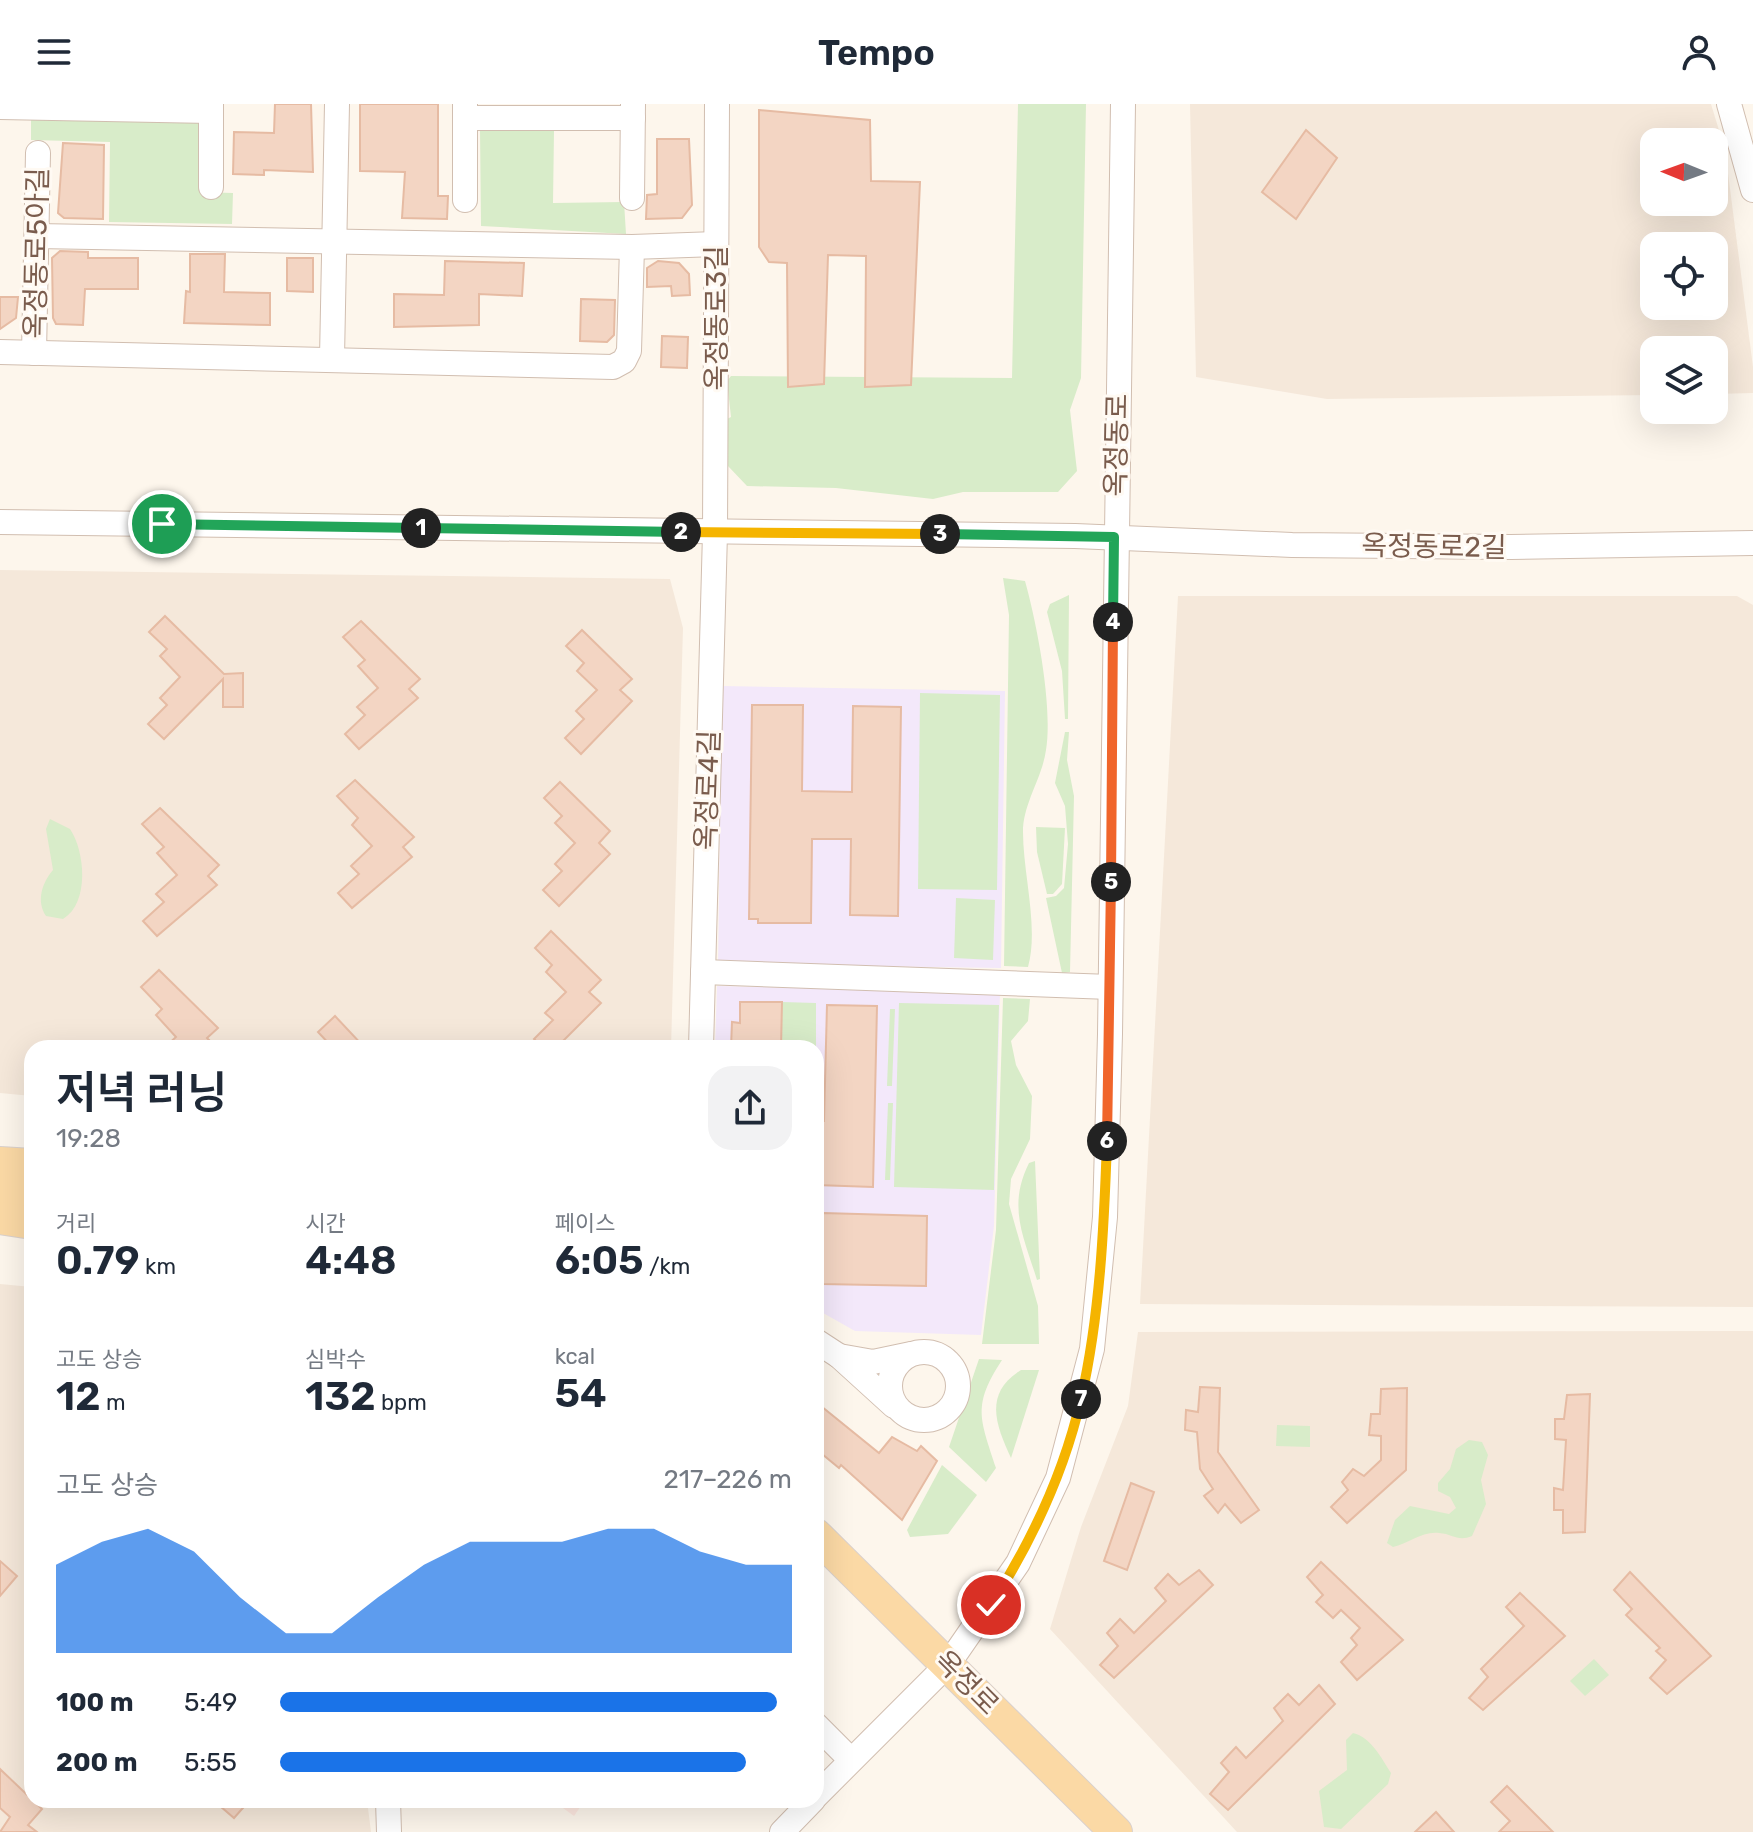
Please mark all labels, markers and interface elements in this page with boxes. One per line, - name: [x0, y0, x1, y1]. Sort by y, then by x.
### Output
- icon: menu: [32, 30, 76, 74]
- icon: person: [1677, 30, 1721, 74]
- text: Tempo: [818, 31, 935, 74]
- north arrow: [1640, 128, 1728, 216]
- map controls: [1640, 128, 1728, 424]
- street label: 옥정동로5아길: [19, 167, 54, 339]
- button: locate: [1640, 232, 1728, 320]
- street label: 옥정동로3길: [700, 245, 733, 391]
- button: layers: [1640, 336, 1728, 424]
- street label: 옥정동로: [1099, 393, 1134, 497]
- pin: [128, 490, 196, 558]
- icon: arrive: [140, 502, 184, 546]
- pin: 1: [401, 508, 441, 548]
- pin: 2: [661, 512, 701, 552]
- text: 1: [416, 514, 426, 541]
- pin: 3: [920, 514, 960, 554]
- text: 2: [674, 518, 688, 545]
- text: 3: [933, 520, 947, 547]
- street label: 옥정동로2길: [1361, 529, 1507, 564]
- pin: 4: [1093, 602, 1133, 642]
- text: 4: [1105, 608, 1121, 635]
- street label: 옥정로4길: [689, 729, 726, 851]
- pin: 5: [1091, 862, 1131, 902]
- text: 5: [1104, 868, 1118, 895]
- button: share: [708, 1066, 792, 1150]
- text: 저녁 러닝: [56, 1067, 228, 1119]
- pin: 6: [1087, 1121, 1127, 1161]
- text: 19:28: [56, 1123, 121, 1154]
- text: 6: [1100, 1127, 1114, 1154]
- text: 거리: [56, 1210, 96, 1237]
- text: 시간: [305, 1210, 346, 1237]
- text: 페이스: [555, 1210, 615, 1237]
- text: 0.79: [56, 1237, 140, 1284]
- text: 4:48: [305, 1237, 397, 1284]
- text: 6:05: [555, 1237, 644, 1284]
- text: km: [140, 1253, 176, 1280]
- text: /km: [644, 1253, 690, 1280]
- text: kcal: [555, 1343, 595, 1370]
- text: 고도 상승: [56, 1346, 142, 1373]
- text: 심박수: [305, 1346, 366, 1373]
- text: 54: [555, 1370, 607, 1417]
- text: 12: [56, 1373, 101, 1420]
- text: 132: [305, 1373, 376, 1420]
- pin: 7: [1061, 1379, 1101, 1419]
- text: 7: [1075, 1385, 1087, 1412]
- text: m: [101, 1389, 125, 1416]
- text: bpm: [376, 1389, 427, 1416]
- text: 217–226 m: [664, 1464, 792, 1495]
- text: 고도 상승: [56, 1470, 158, 1501]
- pin: [957, 1571, 1025, 1639]
- icon: check: [969, 1583, 1013, 1627]
- street label: 옥정로: [928, 1643, 1006, 1721]
- text: 100 m: [56, 1687, 134, 1718]
- text: 5:49: [184, 1687, 237, 1718]
- text: 200 m: [56, 1747, 138, 1778]
- text: 5:55: [184, 1747, 237, 1778]

